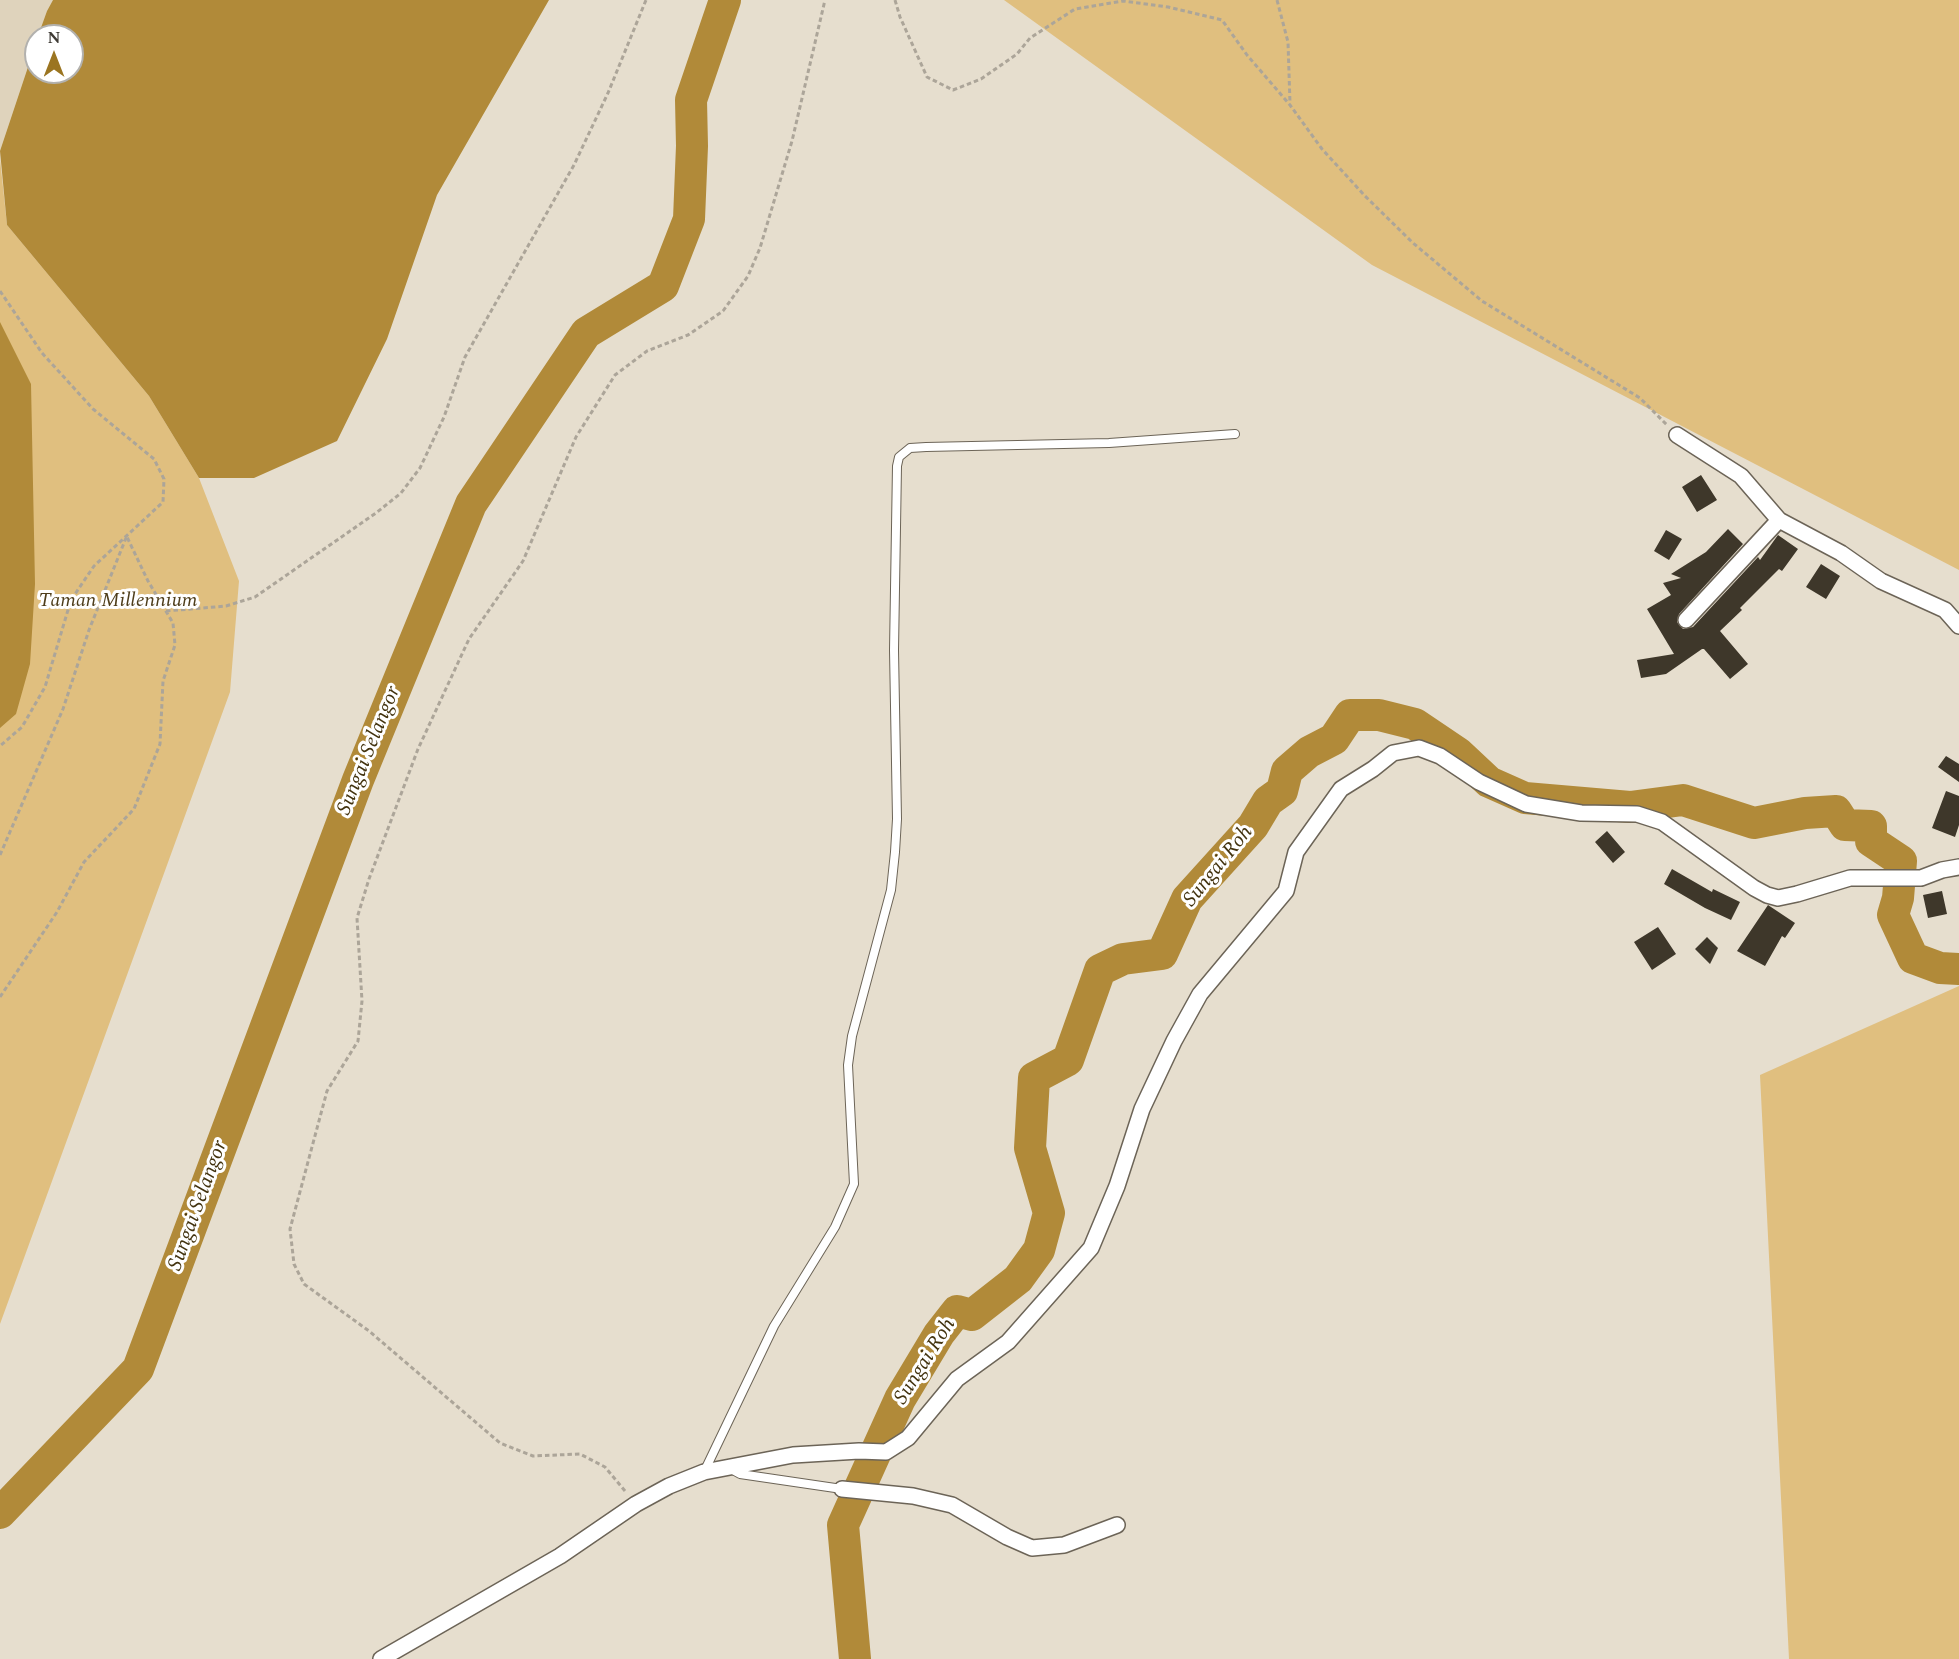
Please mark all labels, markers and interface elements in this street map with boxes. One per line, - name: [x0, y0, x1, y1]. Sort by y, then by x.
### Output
- north arrow: [24, 24, 84, 84]
- text: N: [47, 26, 61, 50]
- park label: Taman Millennium: [39, 590, 197, 614]
- water label: Sungai Selangor: [333, 683, 407, 819]
- water label: Sungai Roh: [1179, 821, 1259, 913]
- water label: Sungai Selangor: [164, 1138, 234, 1274]
- water label: Sungai Roh: [890, 1314, 962, 1410]

